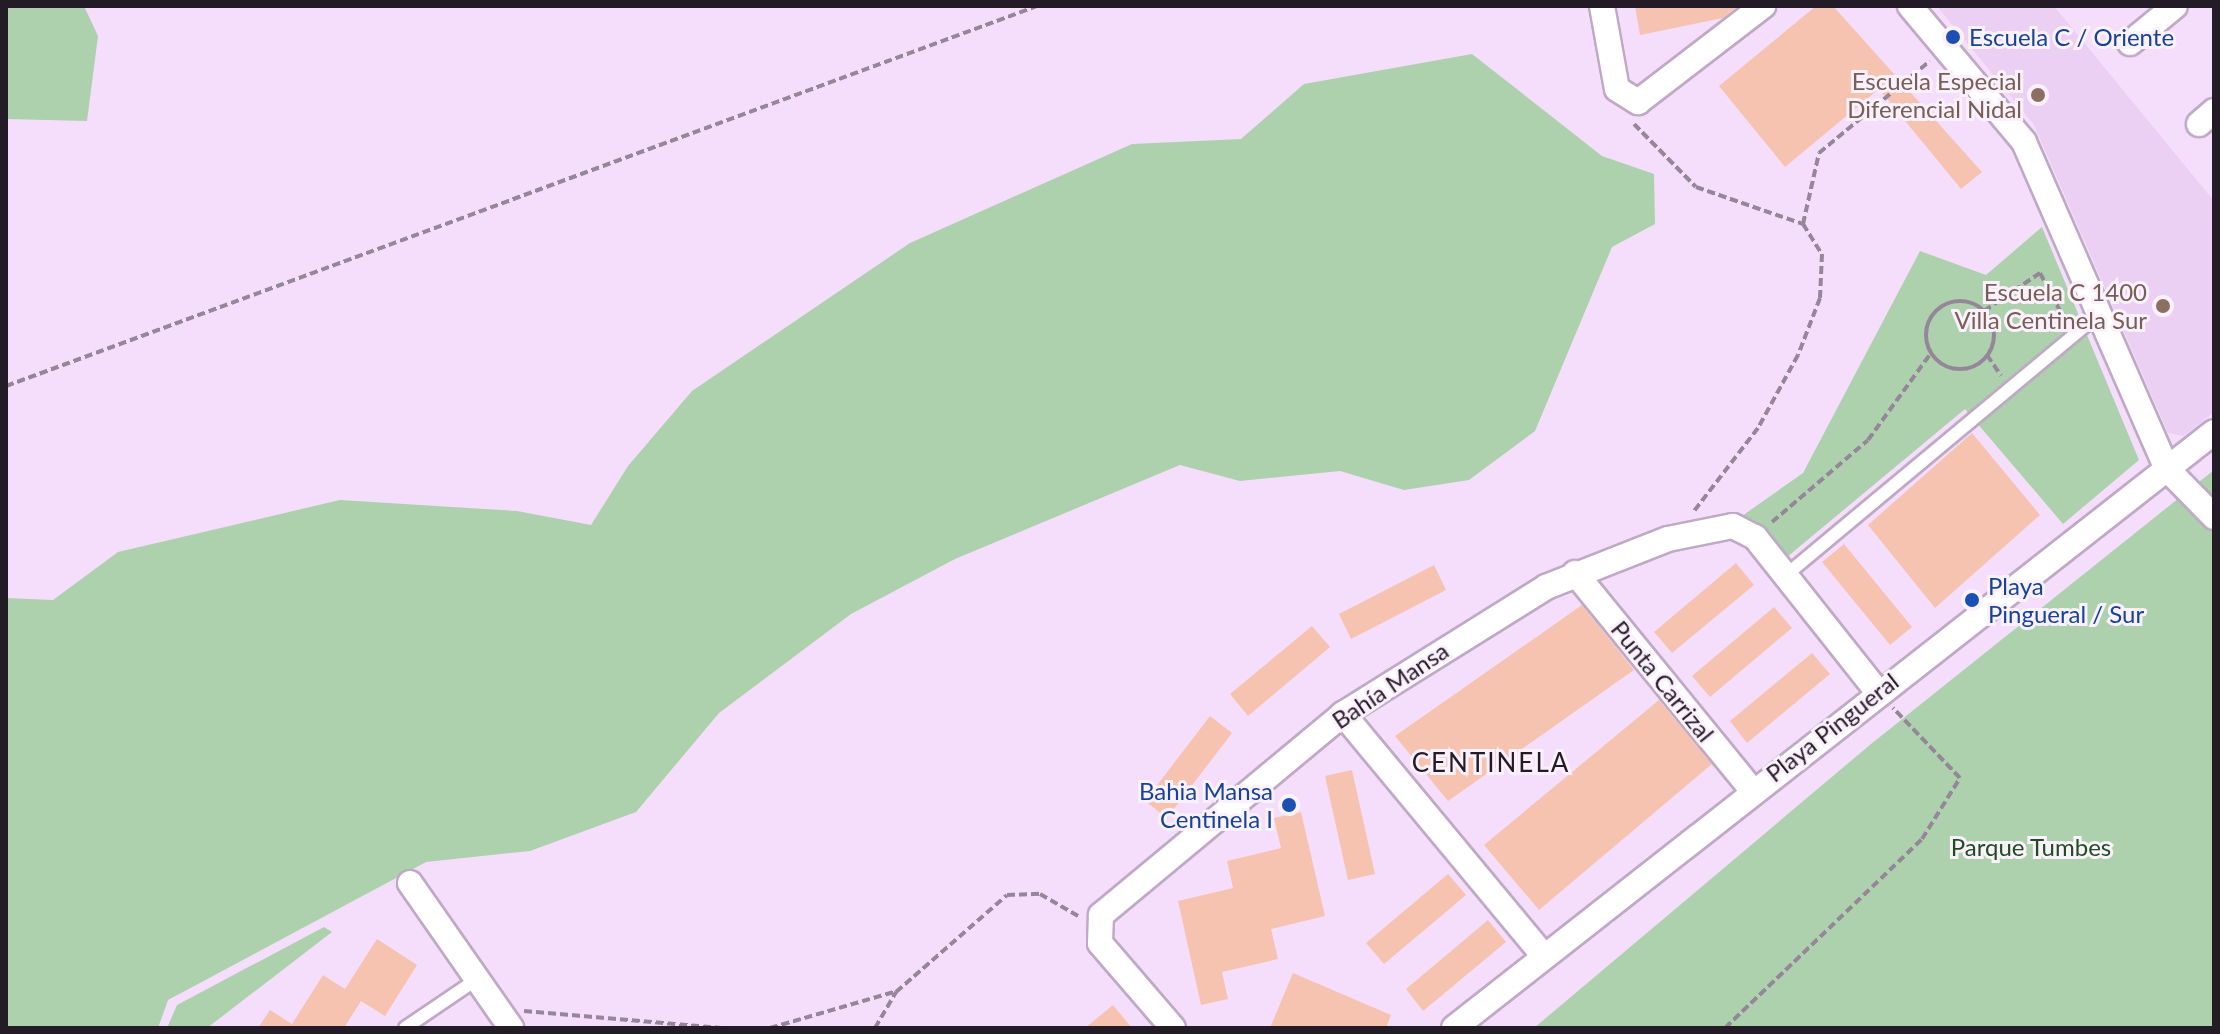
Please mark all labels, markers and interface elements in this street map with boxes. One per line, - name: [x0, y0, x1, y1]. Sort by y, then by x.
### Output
- place label: Escuela C / Oriente: [1969, 23, 2174, 51]
- marker: Escuela C / Oriente: [1944, 28, 1962, 46]
- place label: Escuela Especial Diferencial Nidal: [1847, 67, 2022, 123]
- marker: Escuela Especial Diferencial Nidal: [2029, 86, 2047, 104]
- place label: Escuela C 1400 Villa Centinela Sur: [1954, 278, 2147, 334]
- marker: Escuela C 1400 Villa Centinela Sur: [2154, 297, 2172, 315]
- place label: Playa Pingueral / Sur: [1988, 572, 2144, 628]
- marker: Playa Pingueral / Sur: [1963, 591, 1981, 609]
- street label: Punta Carrizal: [1605, 615, 1721, 747]
- street label: Bahía Mansa: [1326, 636, 1454, 734]
- street label: Playa Pingueral: [1760, 666, 1904, 788]
- district label: CENTINELA: [1412, 747, 1570, 779]
- place label: Bahia Mansa Centinela I: [1139, 777, 1273, 833]
- marker: Bahia Mansa Centinela I: [1280, 796, 1298, 814]
- park label: Parque Tumbes: [1950, 833, 2112, 861]

